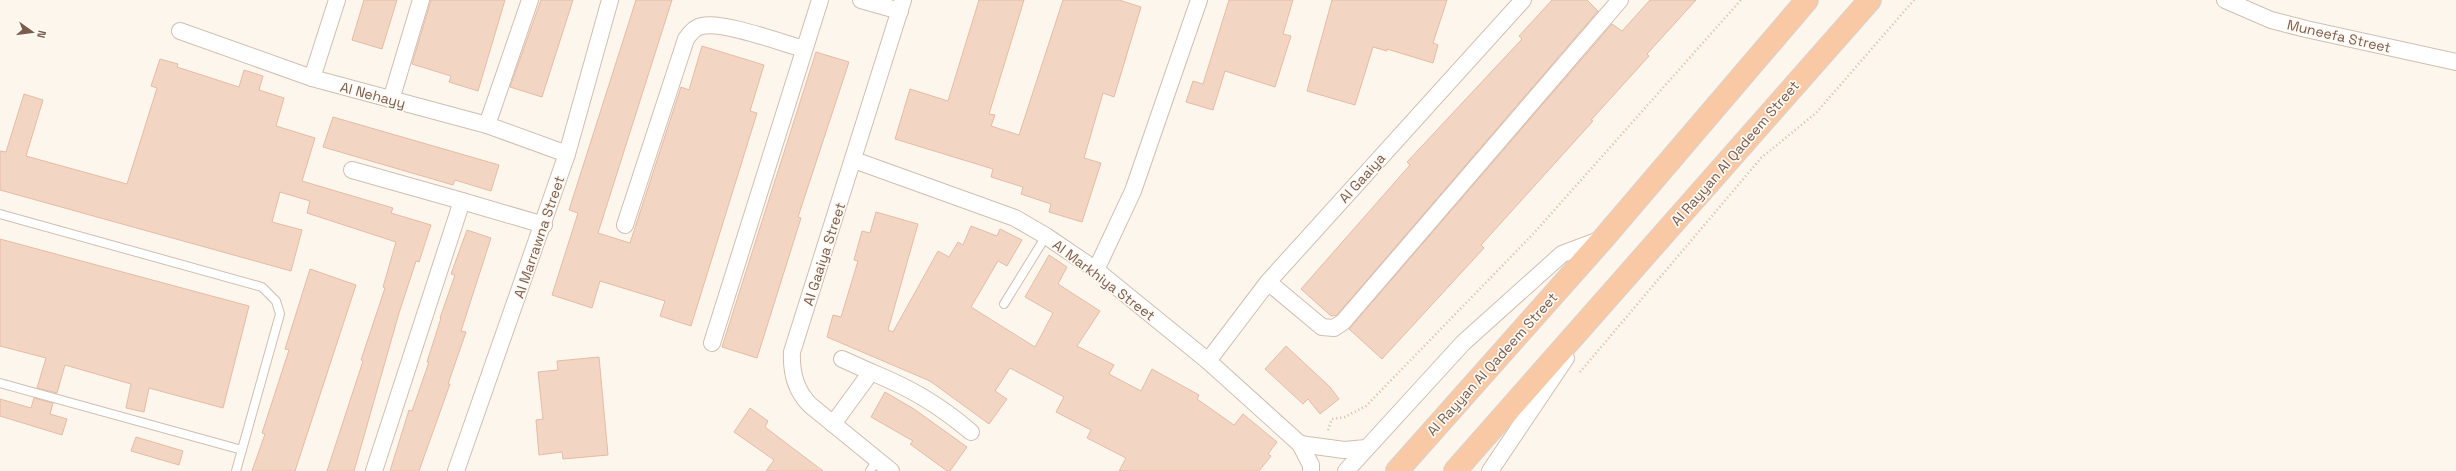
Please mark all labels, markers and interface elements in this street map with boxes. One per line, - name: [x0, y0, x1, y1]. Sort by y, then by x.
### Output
- north arrow: [12, 12, 52, 52]
- street label: Muneefa Street: [2285, 15, 2393, 57]
- text: N: [34, 29, 49, 40]
- street label: Al Rayyan Al Qadeem Street: [1667, 77, 1803, 229]
- street label: Al Nehayy: [338, 78, 408, 112]
- street label: Al Gaaiya: [1335, 149, 1389, 207]
- street label: Al Marrawna Street: [510, 173, 568, 301]
- street label: Al Gaaiya Street: [799, 200, 849, 308]
- street label: Al Markhiya Street: [1049, 236, 1159, 324]
- street label: Al Rayyan Al Qadeem Street: [1423, 289, 1561, 439]

